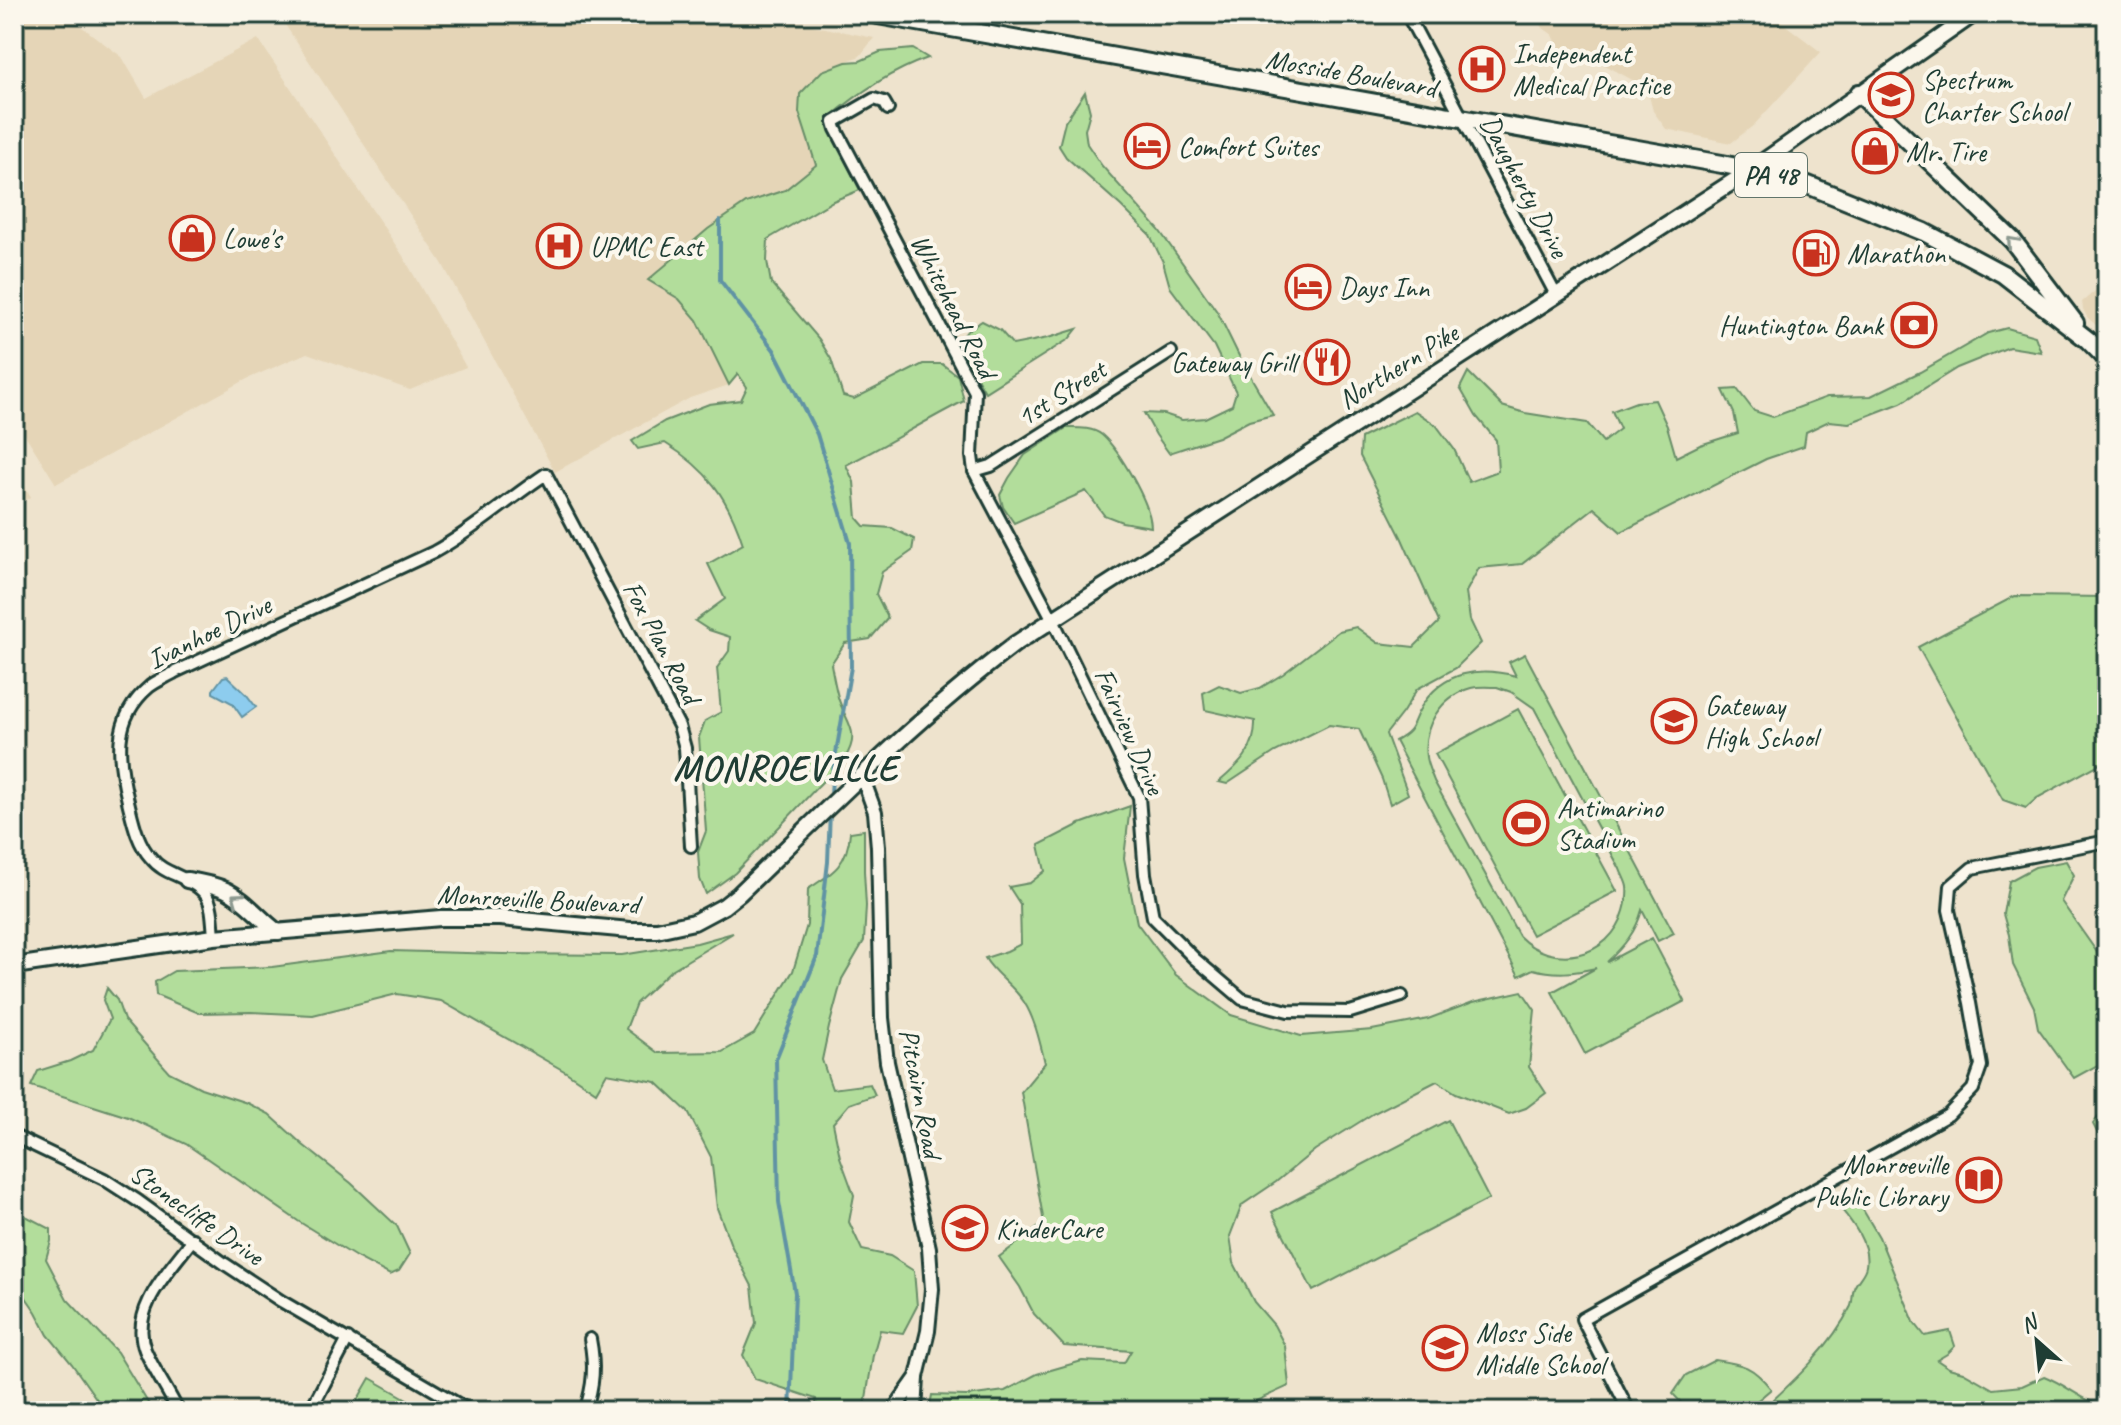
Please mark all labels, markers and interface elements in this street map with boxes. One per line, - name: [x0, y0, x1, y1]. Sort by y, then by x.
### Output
- place label: Independent Medical Practice: [1513, 36, 1672, 103]
- street label: Mosside Boulevard: [1263, 41, 1443, 106]
- hospital icon: Independent Medical Practice: [1458, 45, 1506, 93]
- place label: Spectrum Charter School: [1922, 62, 2072, 129]
- school or university icon: Spectrum Charter School: [1867, 71, 1915, 119]
- street label: Daugherty Drive: [1473, 109, 1578, 265]
- hotel icon: Comfort Suites: [1123, 122, 1171, 170]
- shop icon: Mr. Tire: [1851, 127, 1899, 175]
- place label: Comfort Suites: [1178, 129, 1321, 164]
- place label: Mr. Tire: [1906, 134, 1988, 169]
- road number: PA 48: [1735, 153, 1807, 197]
- shop icon: Lowe's: [168, 214, 216, 262]
- place label: Lowe's: [223, 221, 283, 256]
- hospital icon: UPMC East: [535, 222, 583, 270]
- street label: Whitehead Road: [903, 228, 1007, 387]
- place label: UPMC East: [590, 229, 705, 264]
- fuel station icon: Marathon: [1792, 229, 1840, 277]
- place label: Marathon: [1847, 236, 1947, 271]
- one-way arrow: [2007, 236, 2021, 251]
- hotel icon: Days Inn: [1284, 263, 1332, 311]
- place label: Days Inn: [1339, 270, 1431, 305]
- bank icon: Huntington Bank: [1890, 301, 1938, 349]
- place label: Huntington Bank: [1719, 308, 1885, 343]
- street label: Northern Pike: [1332, 314, 1466, 417]
- restaurant icon: Gateway Grill: [1303, 338, 1351, 386]
- place label: Gateway Grill: [1171, 345, 1301, 380]
- street label: 1st Street: [1010, 351, 1114, 434]
- street label: Fox Plan Road: [615, 575, 711, 713]
- street label: Ivanhoe Drive: [141, 586, 278, 677]
- street label: Fairview Drive: [1087, 662, 1174, 801]
- place label: Gateway High School: [1705, 688, 1823, 755]
- school or university icon: Gateway High School: [1650, 697, 1698, 745]
- district label: MONROEVILLE: [673, 745, 902, 791]
- place label: Antimarino Stadium: [1557, 790, 1665, 857]
- sports icon: Antimarino Stadium: [1502, 799, 1550, 847]
- street label: Monroeville Boulevard: [436, 876, 644, 922]
- one-way arrow: [231, 893, 245, 908]
- street label: Pitcairn Road: [891, 1026, 951, 1164]
- place label: Monroeville Public Library: [1815, 1147, 1950, 1214]
- street label: Stonecliffe Drive: [123, 1155, 272, 1274]
- library icon: Monroeville Public Library: [1955, 1156, 2003, 1204]
- school or university icon: KinderCare: [941, 1204, 989, 1252]
- place label: KinderCare: [996, 1211, 1104, 1246]
- north arrow: [1997, 1301, 2077, 1381]
- text: N: [2016, 1307, 2044, 1340]
- place label: Moss Side Middle School: [1476, 1315, 1610, 1382]
- school or university icon: Moss Side Middle School: [1421, 1324, 1469, 1372]

